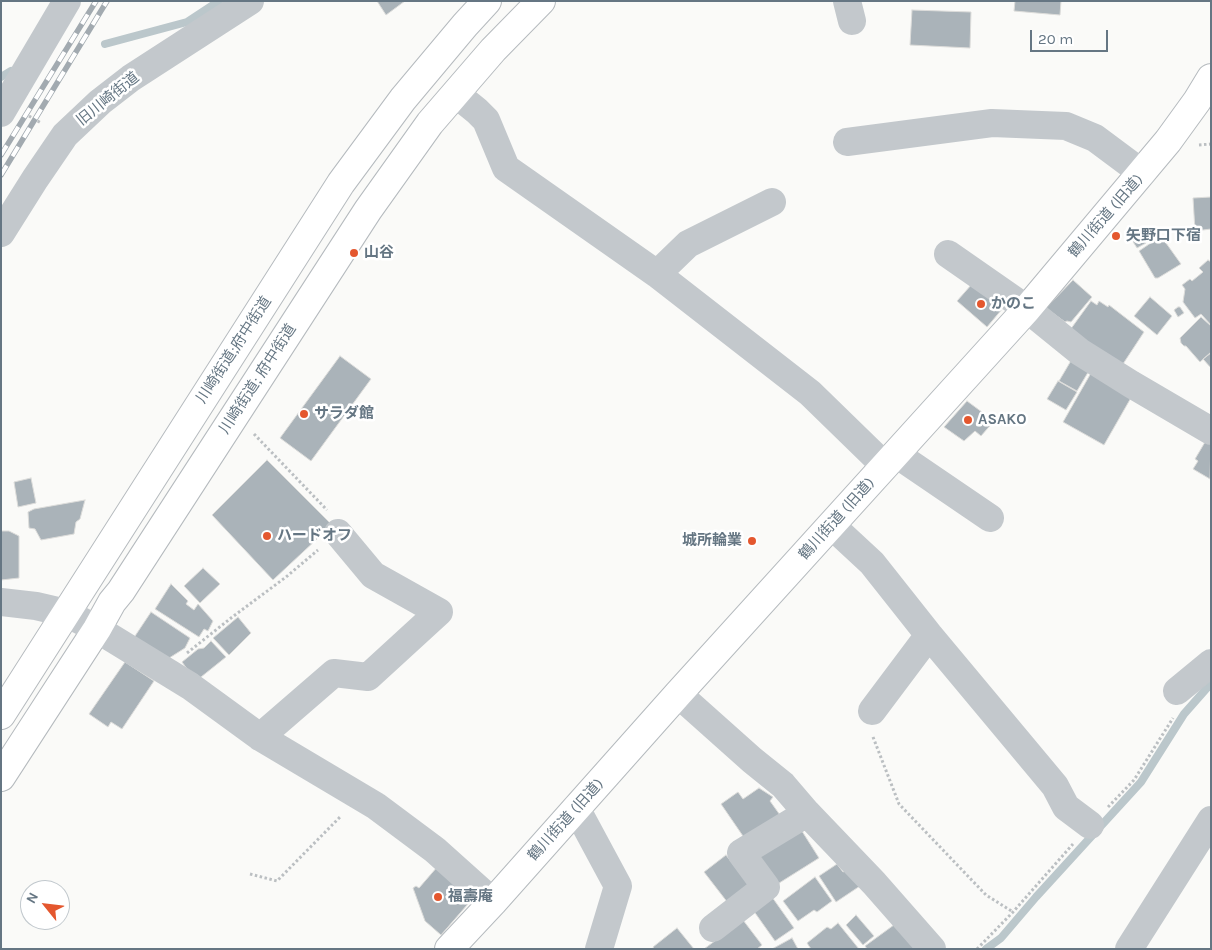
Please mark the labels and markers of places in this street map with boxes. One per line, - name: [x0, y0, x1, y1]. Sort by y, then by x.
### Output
- place label: 矢野口下宿: [1126, 227, 1201, 245]
- marker: 矢野口下宿: [1110, 230, 1122, 242]
- place label: 山谷: [364, 244, 394, 262]
- marker: 山谷: [348, 247, 360, 259]
- place label: かのこ: [991, 295, 1036, 313]
- marker: かのこ: [975, 298, 987, 310]
- place label: サラダ館: [314, 405, 374, 423]
- marker: サラダ館: [298, 408, 310, 420]
- place label: ASAKO: [978, 411, 1026, 429]
- marker: ASAKO: [962, 414, 974, 426]
- place label: ハードオフ: [277, 527, 352, 545]
- marker: ハードオフ: [261, 530, 273, 542]
- place label: 城所輪業: [682, 532, 742, 550]
- marker: 城所輪業: [746, 535, 758, 547]
- place label: 福壽庵: [448, 888, 493, 906]
- marker: 福壽庵: [432, 891, 444, 903]

